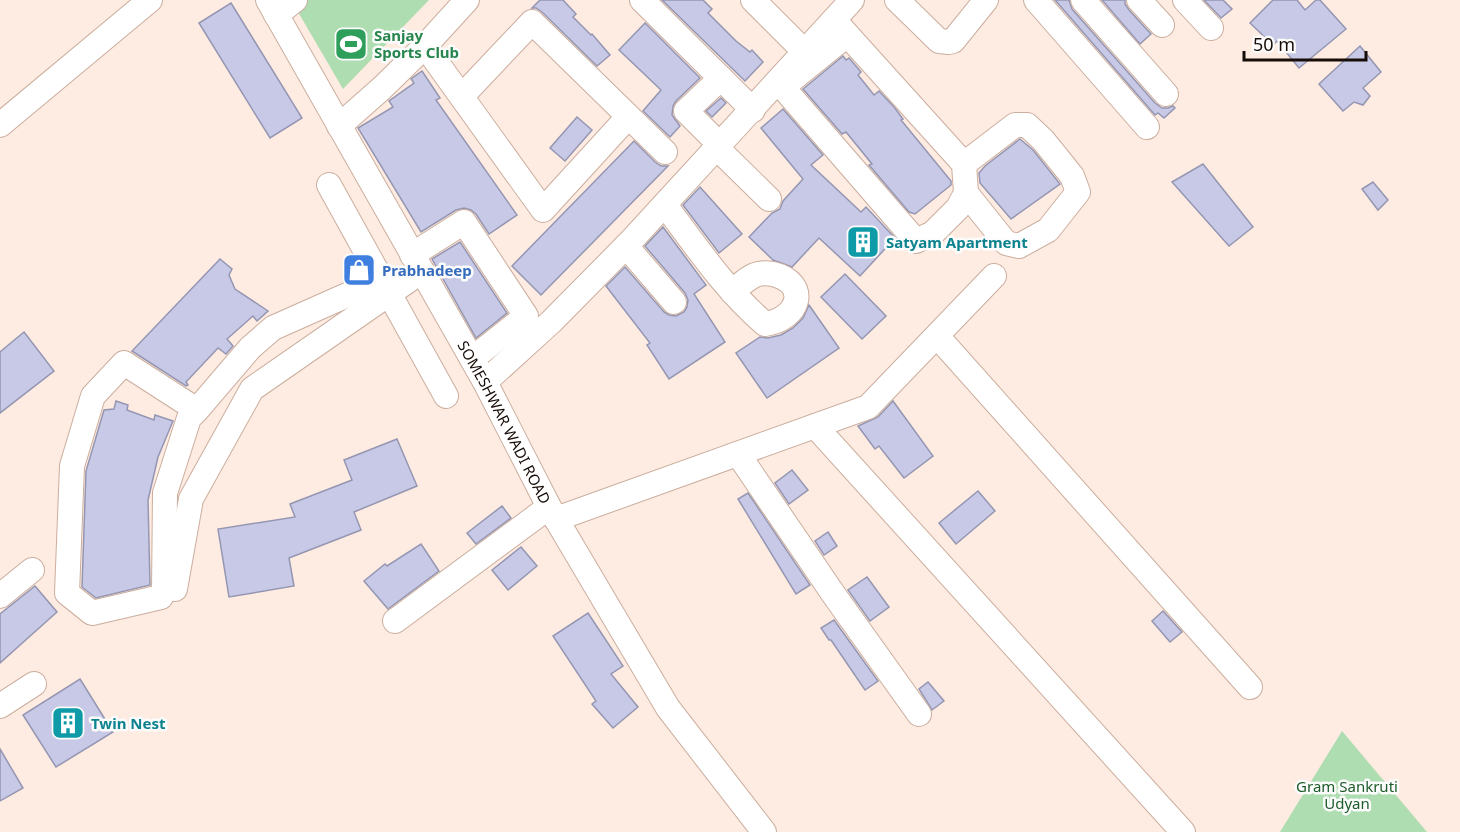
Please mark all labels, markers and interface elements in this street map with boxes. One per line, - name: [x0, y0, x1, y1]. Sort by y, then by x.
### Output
- scale bar: [1244, 24, 1366, 62]
- place label: Sanjay Sports Club: [374, 25, 459, 62]
- sports icon: Sanjay Sports Club: [333, 26, 369, 62]
- text: 50 m: [1253, 32, 1295, 56]
- building icon: Satyam Apartment: [845, 224, 881, 260]
- place label: Satyam Apartment: [886, 232, 1028, 252]
- shop icon: Prabhadeep: [341, 252, 377, 288]
- place label: Prabhadeep: [382, 260, 472, 280]
- street label: SOMESHWAR WADI ROAD: [453, 337, 556, 507]
- building icon: Twin Nest: [50, 705, 86, 741]
- place label: Twin Nest: [91, 713, 166, 733]
- park label: Gram Sankruti Udyan: [1296, 776, 1398, 813]

